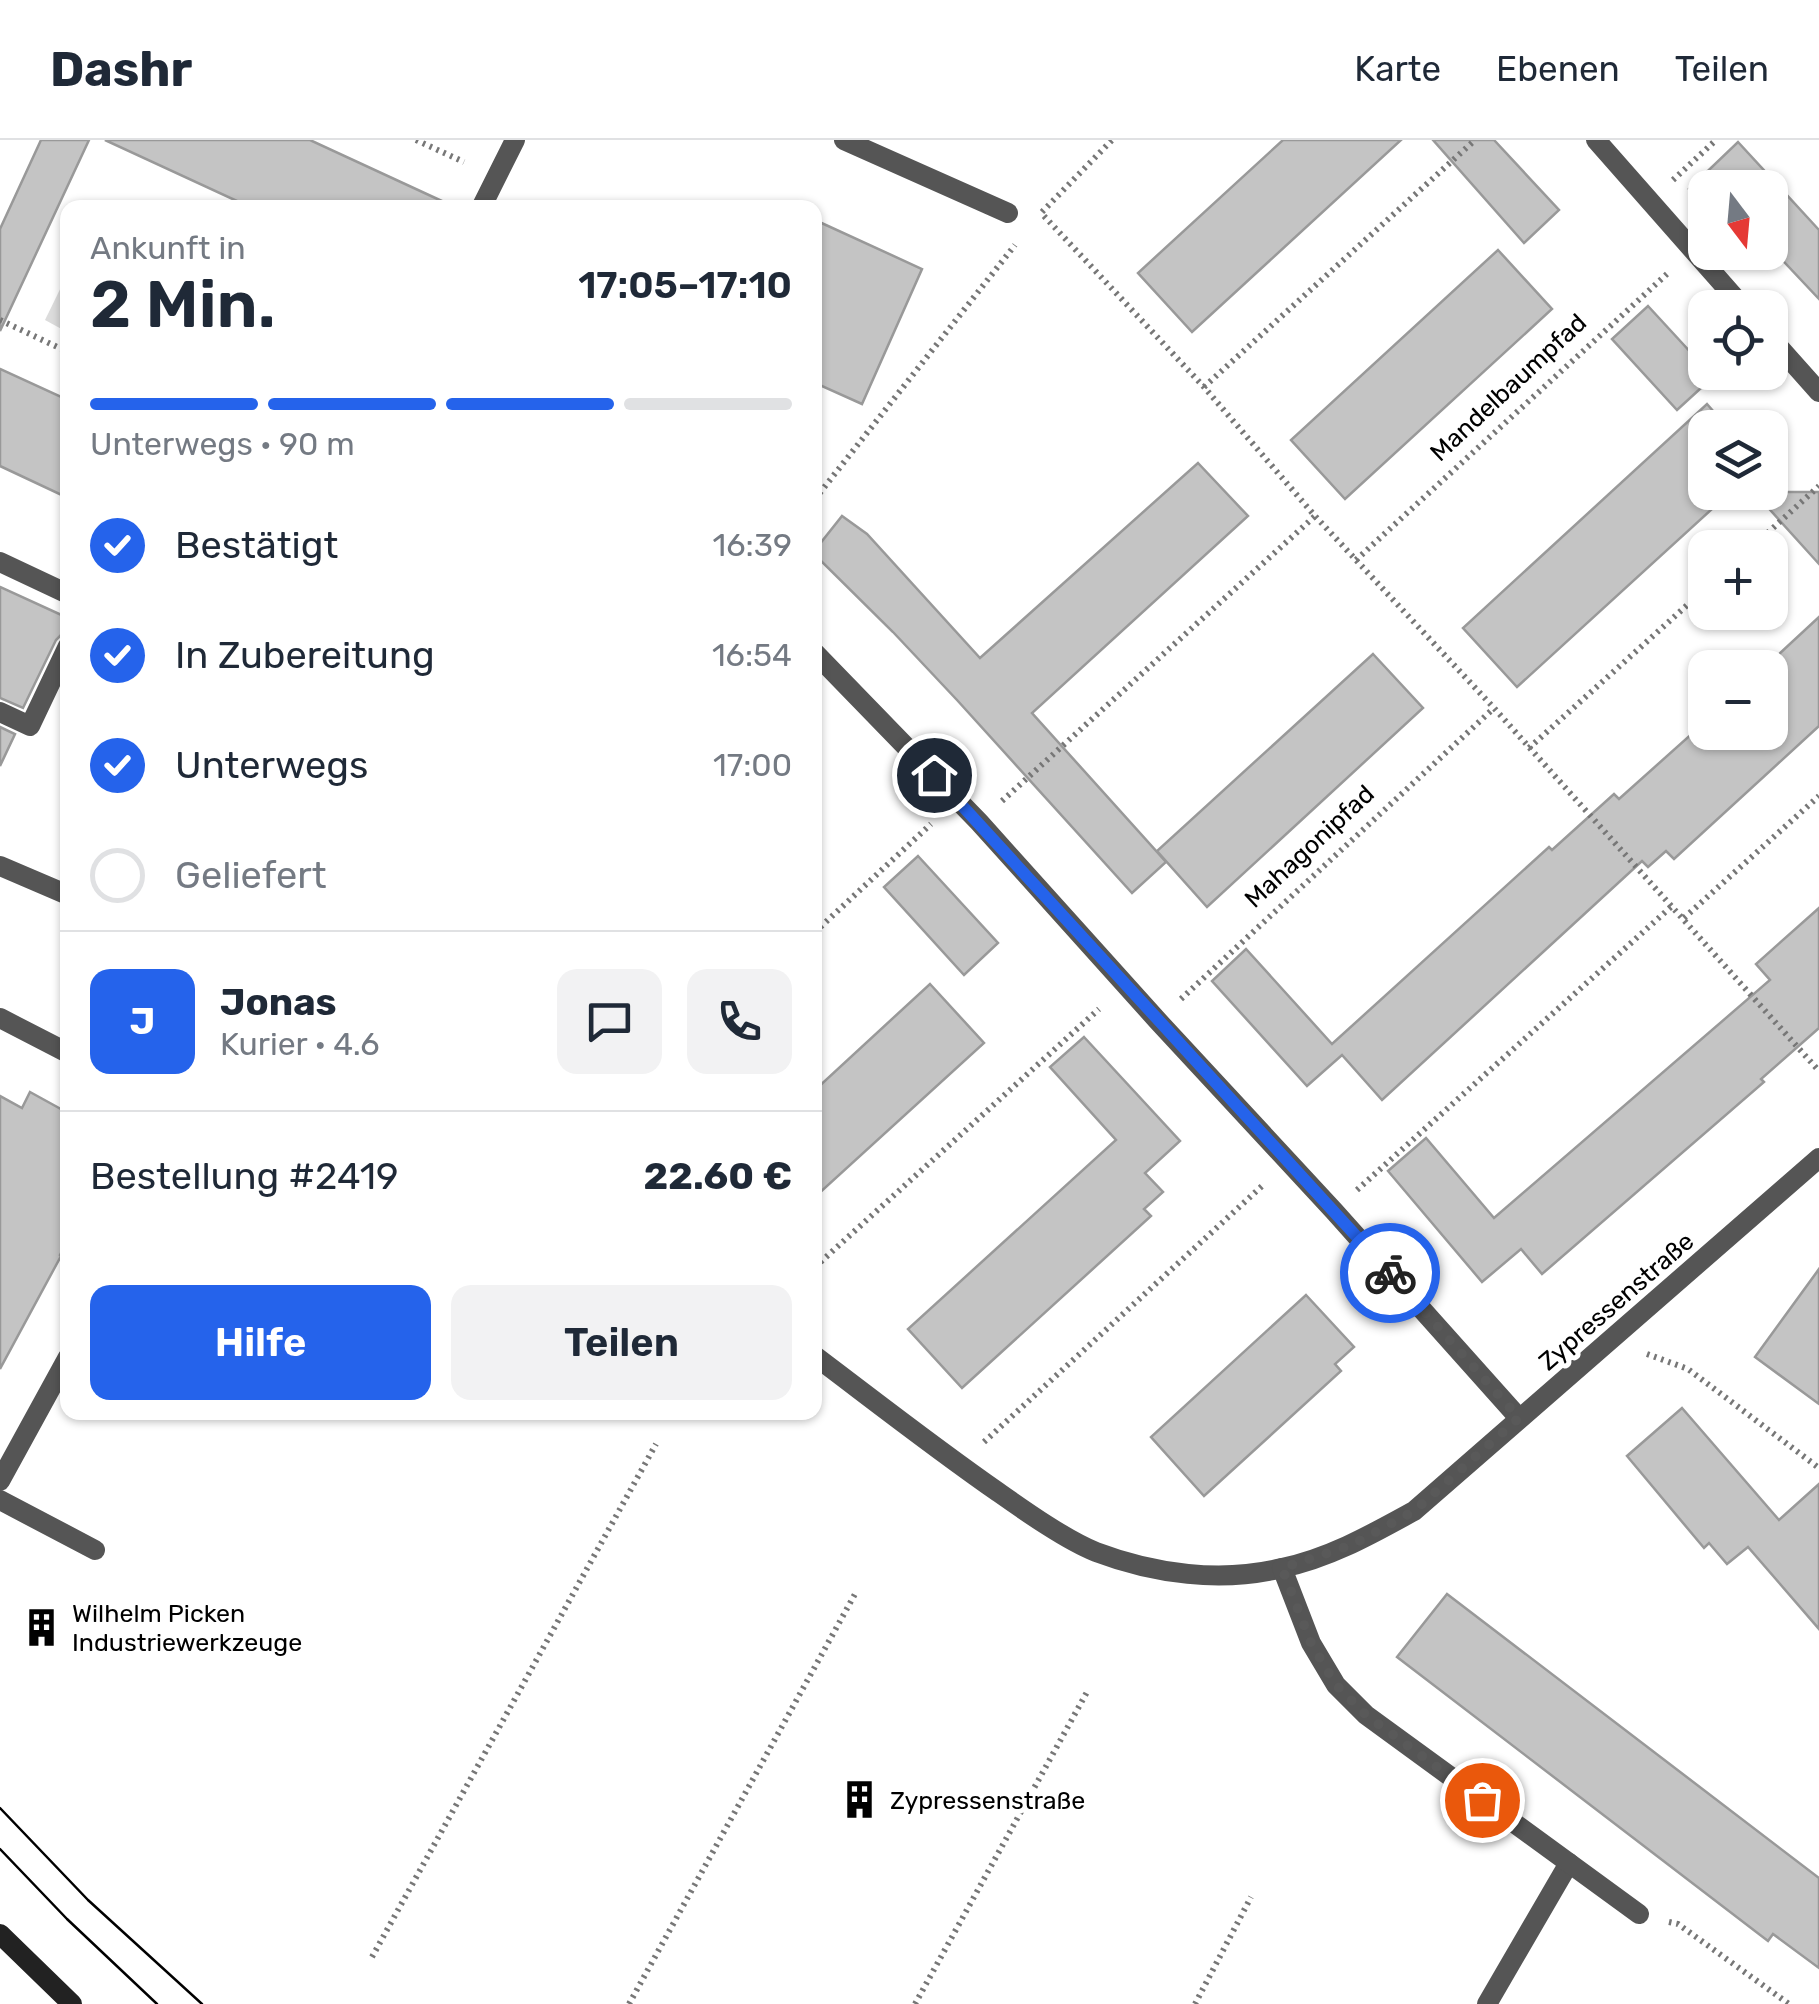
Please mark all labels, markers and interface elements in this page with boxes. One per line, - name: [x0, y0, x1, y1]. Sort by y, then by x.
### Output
- text: Dashr: [50, 41, 192, 98]
- text: Karte: [1354, 48, 1441, 90]
- text: Ebenen: [1496, 48, 1620, 90]
- text: Teilen: [1675, 48, 1769, 90]
- north arrow: [1688, 170, 1788, 270]
- map controls: [1688, 170, 1788, 750]
- text: Ankunft in: [90, 229, 246, 267]
- text: 17:05–17:10: [578, 262, 792, 308]
- text: 2 Min.: [90, 266, 276, 343]
- button: locate: [1688, 290, 1788, 390]
- street label: Mandelbaumpfad: [1424, 308, 1592, 467]
- button: layers: [1688, 410, 1788, 510]
- text: Unterwegs · 90 m: [90, 425, 355, 463]
- icon: check: [90, 518, 145, 573]
- text: Bestätigt: [175, 522, 338, 568]
- text: 16:39: [713, 526, 792, 564]
- button: +: [1688, 530, 1788, 630]
- icon: check: [90, 628, 145, 683]
- text: In Zubereitung: [175, 632, 435, 678]
- text: 16:54: [712, 636, 792, 674]
- button: −: [1688, 650, 1788, 750]
- pin: [892, 733, 977, 818]
- icon: check: [90, 738, 145, 793]
- text: Unterwegs: [175, 742, 368, 788]
- text: 17:00: [713, 746, 792, 784]
- icon: home: [907, 748, 962, 803]
- street label: Mahagonipfad: [1239, 779, 1380, 914]
- text: Geliefert: [175, 852, 327, 898]
- button: chat: [557, 969, 662, 1074]
- button: phone: [687, 969, 792, 1074]
- text: Jonas: [220, 979, 337, 1025]
- text: J: [130, 998, 155, 1044]
- text: Kurier · 4.6: [220, 1025, 380, 1063]
- text: Bestellung #2419: [90, 1153, 399, 1199]
- text: 22.60 €: [644, 1153, 792, 1199]
- courier: [1340, 1223, 1440, 1323]
- street label: Zypressenstraße: [1533, 1226, 1700, 1376]
- icon: bike: [1363, 1246, 1418, 1301]
- button: Hilfe: [90, 1285, 431, 1400]
- button: Teilen: [451, 1285, 792, 1400]
- place label: Wilhelm Picken Industriewerkzeuge: [72, 1599, 302, 1657]
- building icon: Wilhelm Picken Industriewerkzeuge: [21, 1606, 63, 1648]
- pin: [1440, 1758, 1525, 1843]
- icon: bag: [1455, 1773, 1510, 1828]
- building icon: Zypressenstraße: [839, 1779, 881, 1821]
- place label: Zypressenstraße: [890, 1786, 1085, 1815]

